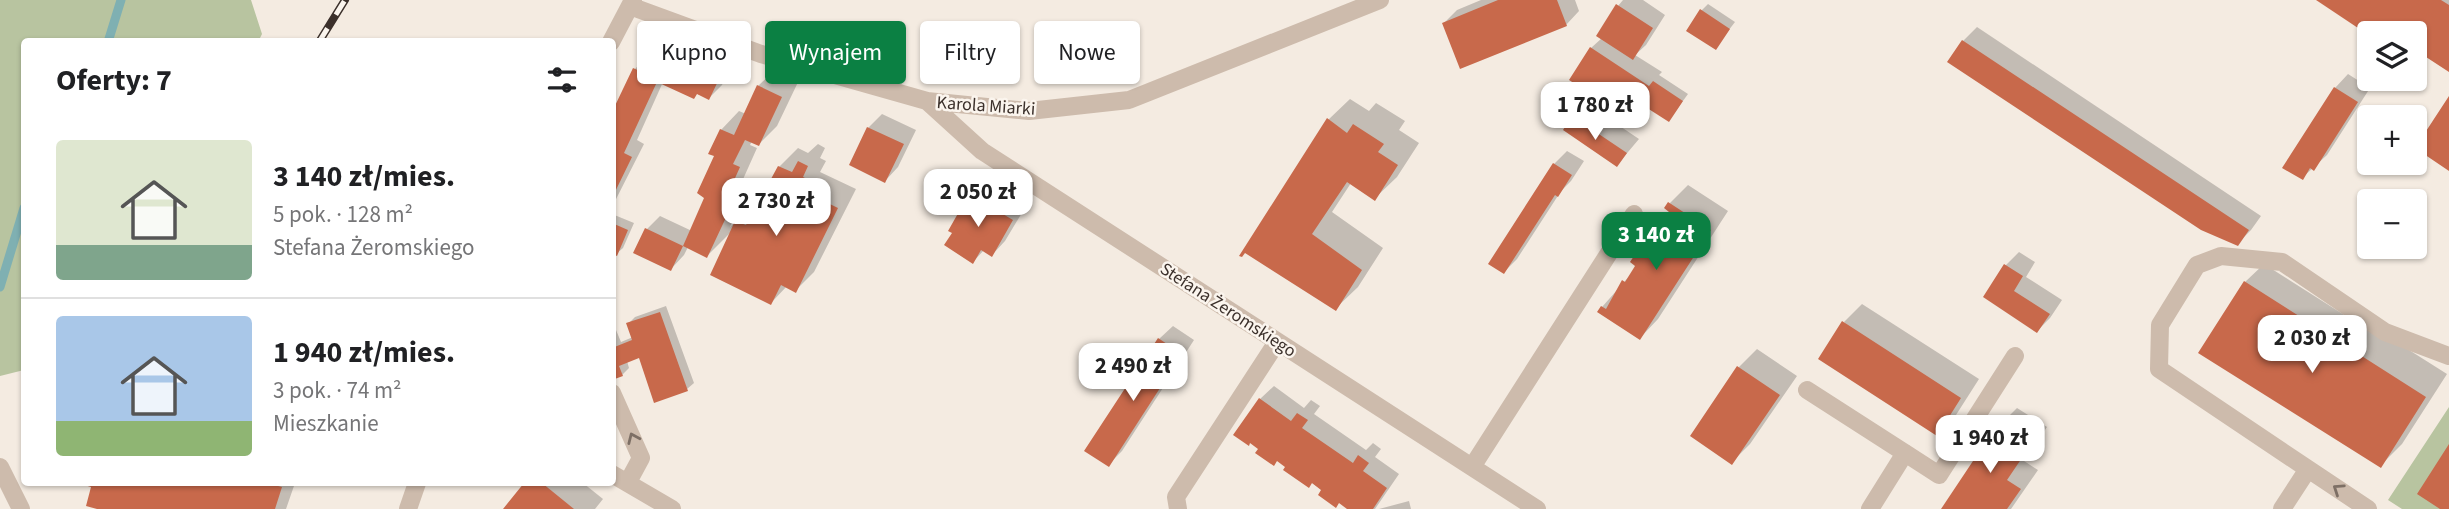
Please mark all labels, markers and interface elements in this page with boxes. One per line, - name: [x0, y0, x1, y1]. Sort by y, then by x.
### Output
- chip: Kupno: [637, 21, 751, 84]
- chip: Wynajem: [765, 21, 906, 84]
- chip: Filtry: [920, 21, 1020, 84]
- chip: Nowe: [1034, 21, 1140, 84]
- map controls: [2357, 21, 2427, 259]
- button: layers: [2357, 21, 2427, 91]
- text: Oferty: 7: [56, 59, 172, 102]
- icon: filters: [543, 61, 581, 99]
- pin: 1 780 zł: [1523, 82, 1667, 142]
- text: 1 780 zł: [1557, 88, 1633, 121]
- street label: Karola Miarki: [936, 90, 1036, 122]
- button: +: [2357, 105, 2427, 175]
- text: 3 140 zł/mies.: [273, 155, 455, 198]
- icon: home: [112, 168, 196, 252]
- pin: 2 050 zł: [906, 170, 1050, 229]
- text: 2 050 zł: [940, 175, 1016, 208]
- pin: 2 730 zł: [704, 178, 848, 238]
- text: 2 730 zł: [738, 184, 814, 217]
- button: −: [2357, 189, 2427, 259]
- text: 5 pok. · 128 m²: [273, 198, 413, 231]
- pin: 3 140 zł: [1584, 212, 1728, 272]
- text: 3 140 zł: [1618, 218, 1694, 251]
- text: Stefana Żeromskiego: [273, 231, 474, 264]
- street label: Stefana Żeromskiego: [1155, 257, 1301, 363]
- pin: 2 030 zł: [2240, 316, 2384, 375]
- text: 2 030 zł: [2274, 321, 2350, 354]
- text: 1 940 zł/mies.: [273, 331, 455, 374]
- icon: home: [112, 344, 196, 428]
- pin: 2 490 zł: [1061, 344, 1205, 403]
- text: 2 490 zł: [1095, 349, 1171, 382]
- text: 3 pok. · 74 m²: [273, 374, 402, 407]
- text: Mieszkanie: [273, 407, 379, 440]
- pin: 1 940 zł: [1918, 416, 2062, 475]
- text: 1 940 zł: [1952, 421, 2028, 454]
- one-way arrow: [627, 433, 641, 445]
- one-way arrow: [2333, 485, 2346, 497]

